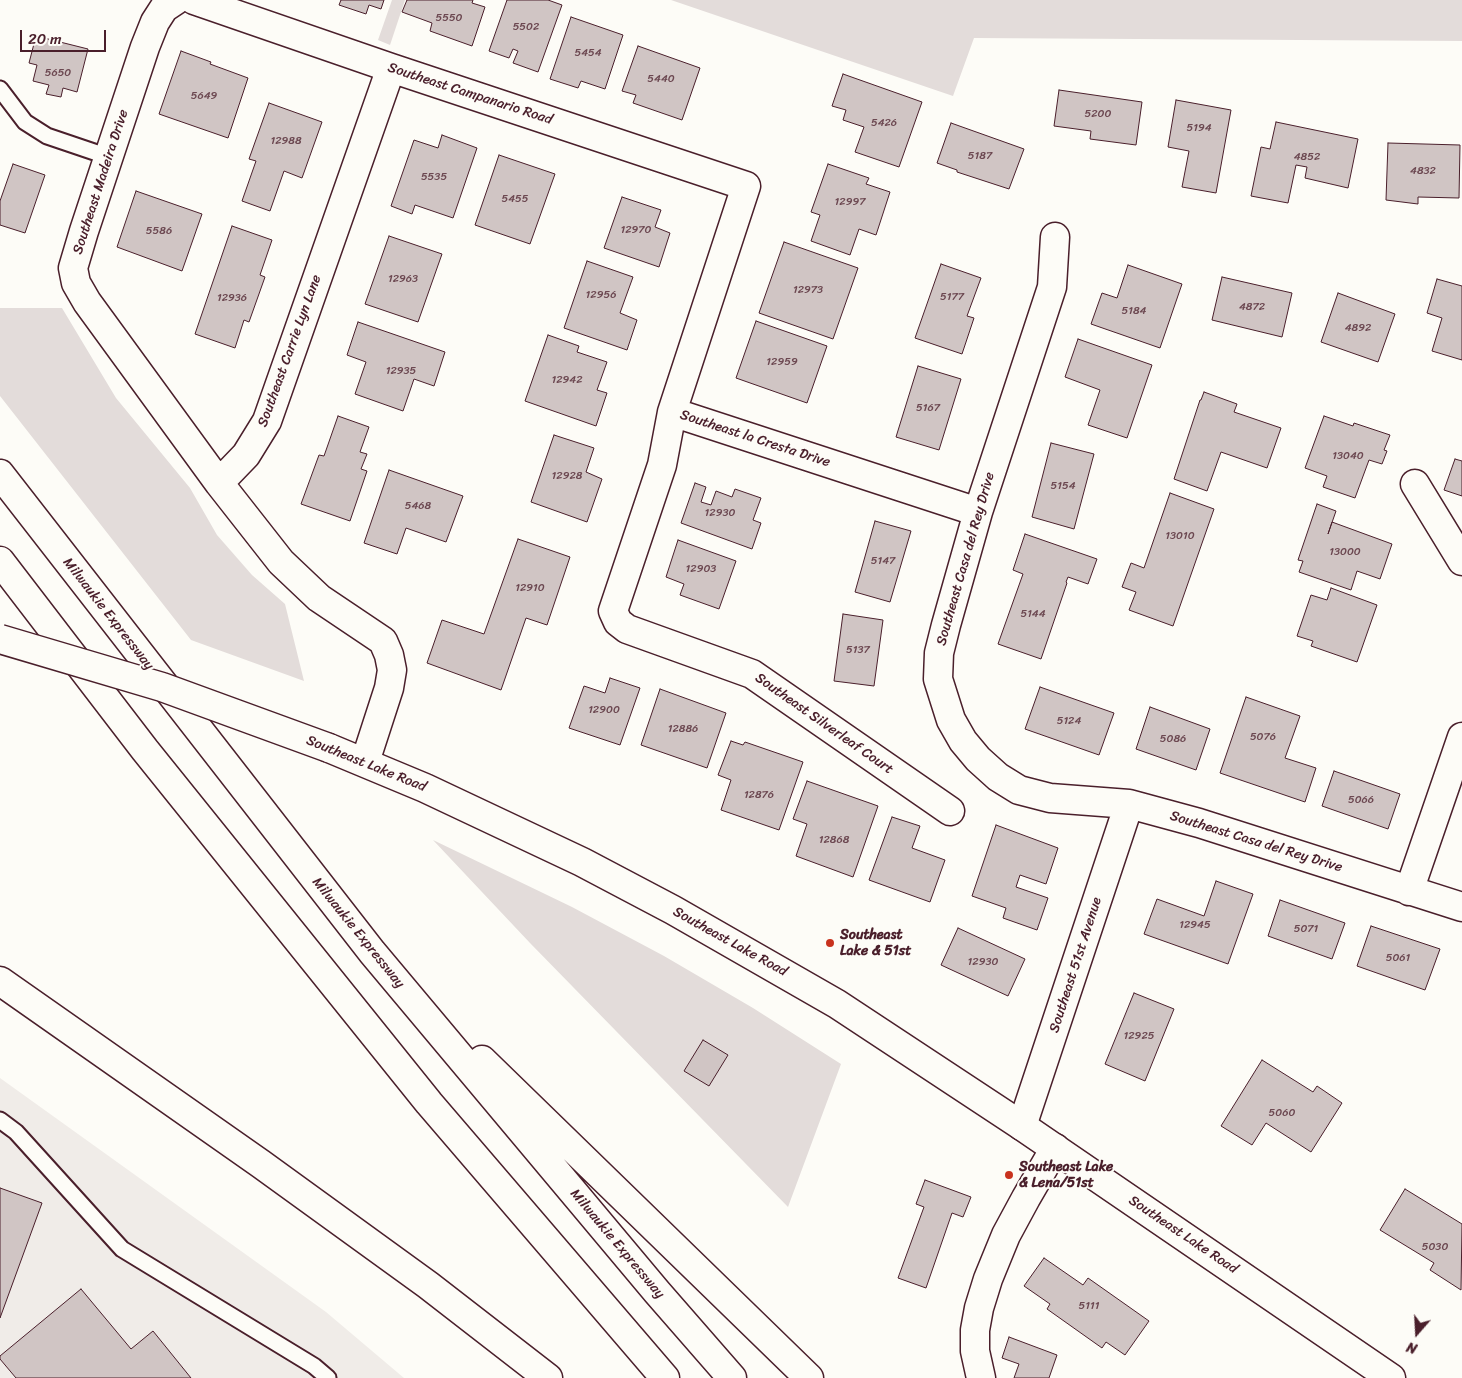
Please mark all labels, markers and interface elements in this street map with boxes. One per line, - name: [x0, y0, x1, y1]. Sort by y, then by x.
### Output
- house number: 5550: [435, 11, 463, 25]
- scale bar: [22, 20, 109, 52]
- house number: 5502: [513, 20, 539, 34]
- text: 20 m: [28, 26, 62, 52]
- house number: 5454: [574, 46, 602, 60]
- street label: Southeast Campanario Road: [386, 59, 554, 129]
- house number: 5650: [45, 66, 71, 80]
- house number: 5440: [647, 72, 675, 86]
- house number: 5649: [191, 89, 217, 103]
- house number: 5200: [1085, 107, 1111, 121]
- street label: Southeast Madeira Drive: [70, 108, 132, 256]
- house number: 5426: [871, 116, 897, 130]
- house number: 5194: [1186, 121, 1212, 135]
- house number: 12988: [270, 134, 302, 148]
- house number: 5187: [968, 149, 992, 163]
- house number: 4852: [1294, 150, 1320, 164]
- house number: 4832: [1410, 164, 1436, 178]
- house number: 5535: [421, 170, 447, 184]
- house number: 5455: [501, 192, 529, 206]
- house number: 12997: [835, 195, 865, 209]
- house number: 12970: [620, 223, 652, 237]
- house number: 5586: [146, 224, 172, 238]
- house number: 12963: [388, 272, 418, 286]
- street label: Southeast Carrie Lyn Lane: [255, 273, 325, 429]
- house number: 12973: [793, 283, 823, 297]
- house number: 12956: [586, 288, 616, 302]
- house number: 5177: [940, 290, 964, 304]
- house number: 12936: [217, 291, 247, 305]
- house number: 4872: [1239, 300, 1265, 314]
- house number: 5184: [1122, 304, 1146, 318]
- house number: 4892: [1345, 321, 1371, 335]
- house number: 12959: [766, 355, 798, 369]
- house number: 12935: [386, 364, 416, 378]
- house number: 12942: [551, 373, 583, 387]
- house number: 5167: [916, 401, 940, 415]
- street label: Southeast la Cresta Drive: [678, 407, 832, 471]
- house number: 13040: [1332, 449, 1364, 463]
- house number: 12928: [552, 469, 582, 483]
- street label: Southeast Casa del Rey Drive: [933, 470, 999, 648]
- house number: 5154: [1050, 479, 1076, 493]
- house number: 5468: [405, 499, 431, 513]
- house number: 12930: [705, 506, 735, 520]
- house number: 13010: [1165, 529, 1195, 543]
- house number: 13000: [1329, 545, 1361, 559]
- house number: 5147: [871, 554, 895, 568]
- street label: Milwaukie Expressway: [59, 555, 157, 673]
- house number: 12903: [686, 562, 716, 576]
- house number: 12910: [515, 581, 545, 595]
- house number: 5144: [1020, 607, 1046, 621]
- house number: 5137: [846, 643, 870, 657]
- street label: Southeast Silverleaf Court: [752, 670, 896, 778]
- house number: 12900: [588, 703, 620, 717]
- house number: 5124: [1057, 714, 1081, 728]
- house number: 12886: [668, 722, 698, 736]
- house number: 5076: [1250, 730, 1276, 744]
- street label: Southeast Lake Road: [304, 732, 428, 796]
- house number: 5086: [1160, 732, 1186, 746]
- house number: 12876: [744, 788, 774, 802]
- house number: 5066: [1348, 793, 1374, 807]
- street label: Southeast Casa del Rey Drive: [1168, 808, 1344, 876]
- house number: 12868: [819, 833, 849, 847]
- street label: Milwaukie Expressway: [308, 874, 408, 992]
- street label: Southeast 51st Avenue: [1046, 895, 1106, 1035]
- street label: Southeast Lake Road: [670, 904, 790, 980]
- house number: 12945: [1179, 918, 1211, 932]
- house number: 5071: [1294, 922, 1318, 936]
- place label: Southeast Lake & 51st: [840, 927, 911, 960]
- marker: Southeast Lake & 51st: [824, 937, 836, 949]
- house number: 5061: [1386, 951, 1410, 965]
- house number: 12930: [968, 955, 998, 969]
- house number: 12925: [1124, 1029, 1154, 1043]
- house number: 5060: [1269, 1106, 1295, 1120]
- place label: Southeast Lake & Lena/51st: [1019, 1159, 1113, 1192]
- marker: Southeast Lake & Lena/51st: [1003, 1169, 1015, 1181]
- street label: Milwaukie Expressway: [566, 1186, 668, 1302]
- street label: Southeast Lake Road: [1125, 1192, 1241, 1278]
- house number: 5030: [1422, 1240, 1448, 1254]
- house number: 5111: [1079, 1299, 1099, 1313]
- north arrow: [1392, 1308, 1442, 1358]
- text: N: [1403, 1334, 1421, 1361]

